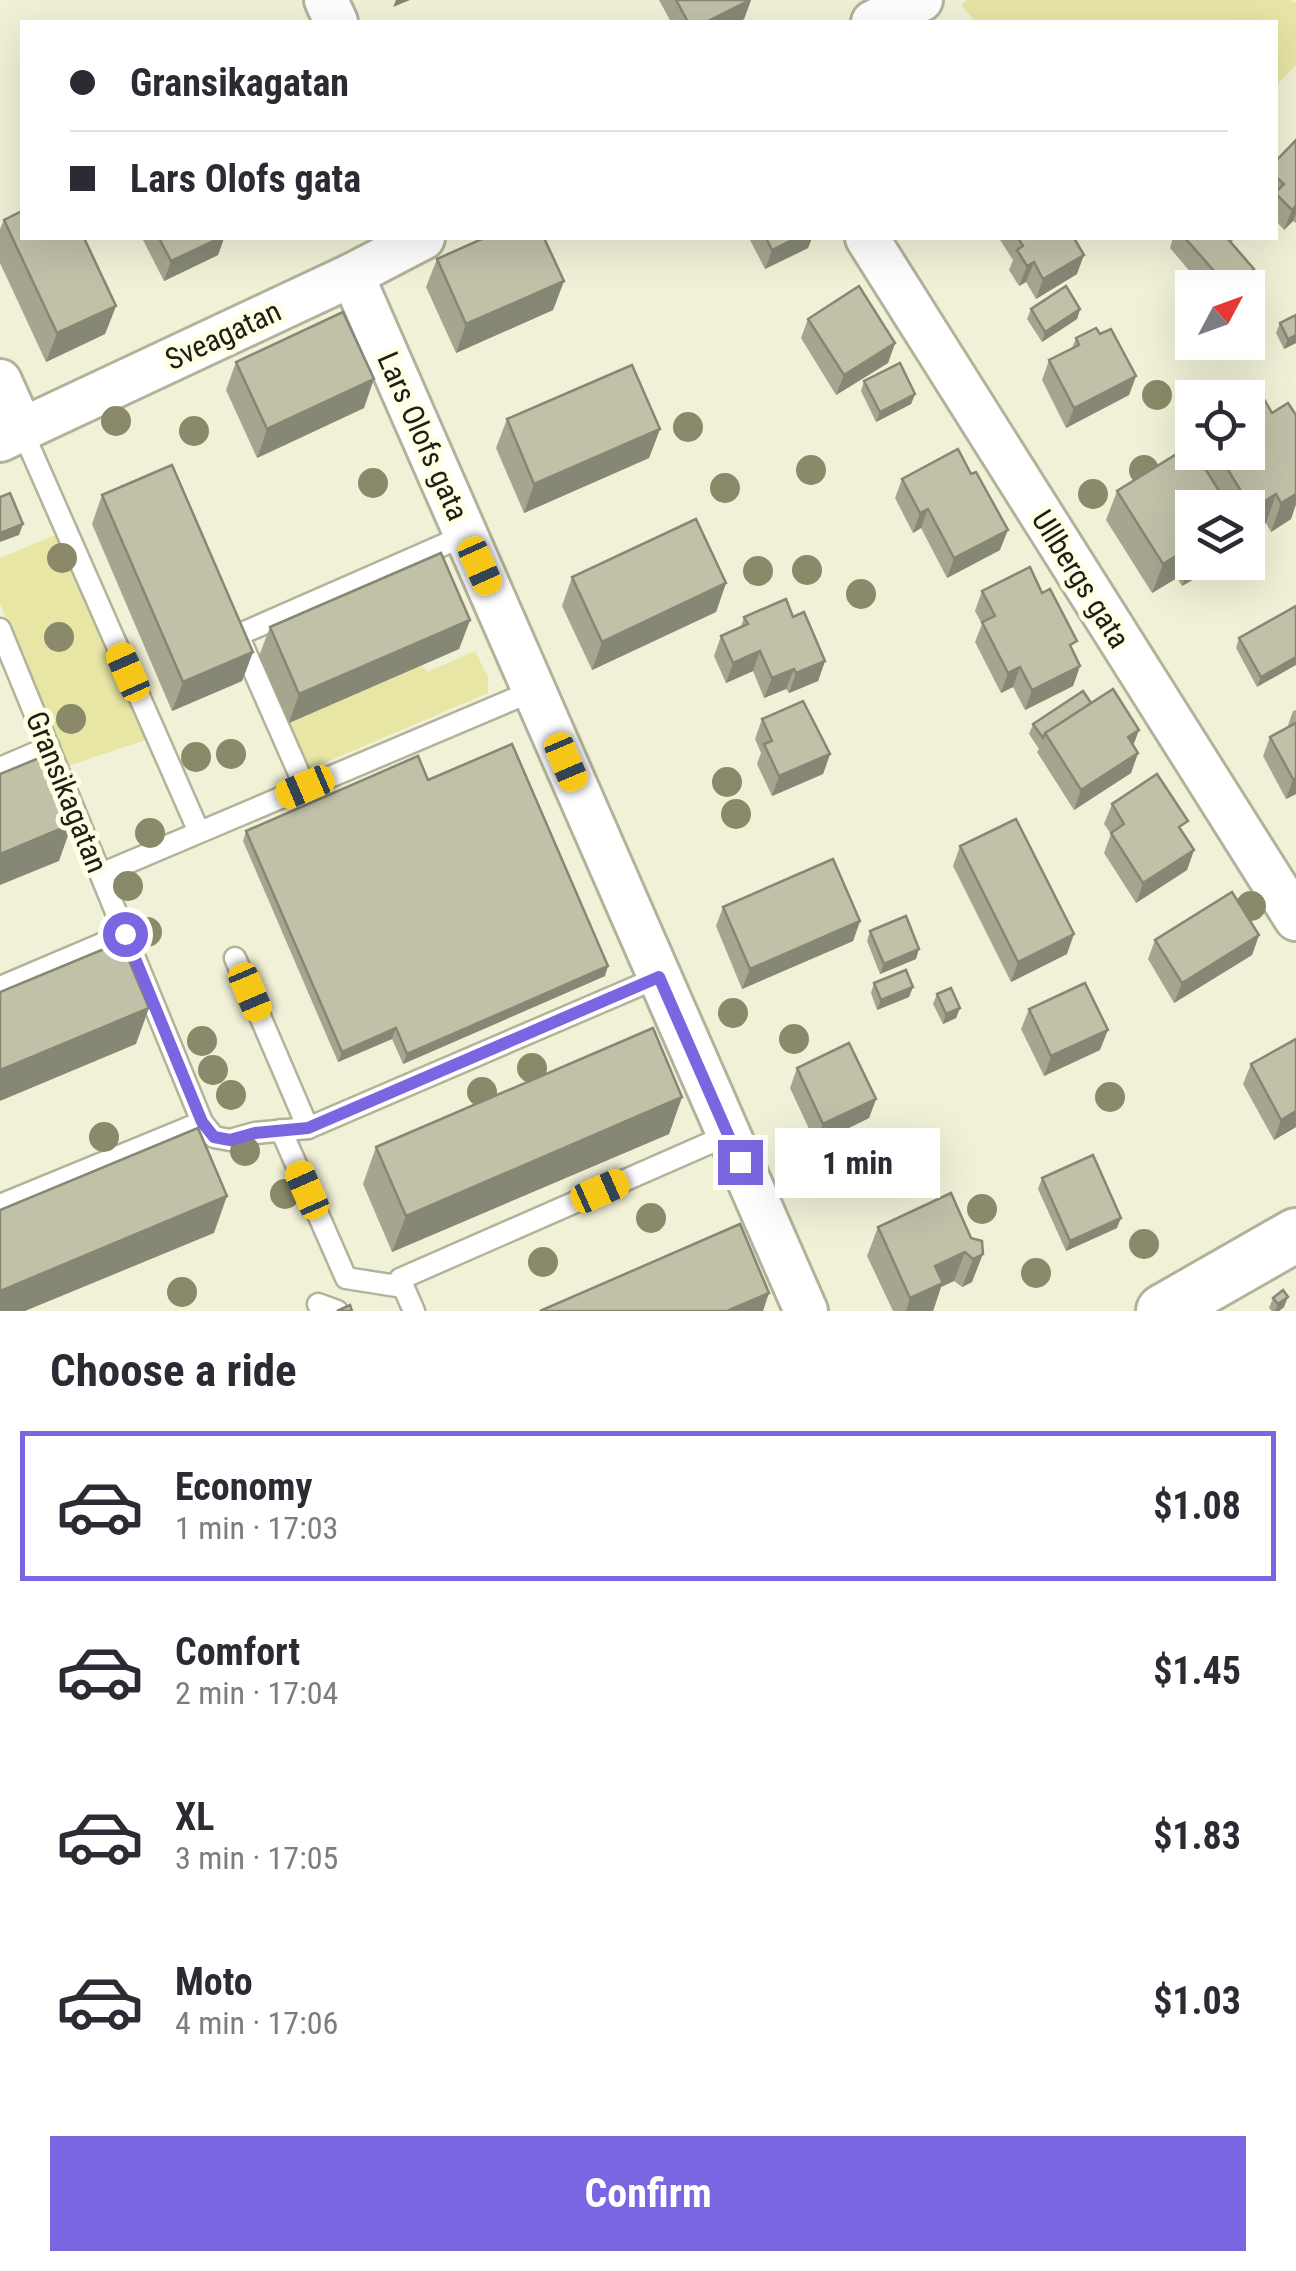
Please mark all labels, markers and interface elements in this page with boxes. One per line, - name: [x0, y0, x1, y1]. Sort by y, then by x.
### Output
- text: Gransikagatan: [130, 61, 349, 105]
- text: Lars Olofs gata: [130, 157, 361, 201]
- north arrow: [1175, 270, 1265, 360]
- map controls: [1175, 270, 1265, 580]
- street label: Sveagatan: [160, 293, 286, 377]
- street label: Lars Olofs gata: [370, 346, 476, 526]
- button: locate: [1175, 380, 1265, 470]
- button: layers: [1175, 490, 1265, 580]
- street label: Ullbergs gata: [1025, 504, 1137, 654]
- car: [454, 532, 506, 600]
- car: [102, 638, 154, 706]
- street label: Gransikagatan: [19, 706, 115, 878]
- car: [540, 729, 592, 795]
- car: [272, 761, 338, 813]
- route start: [103, 912, 148, 957]
- car: [224, 959, 276, 1025]
- callout: 1 min: [775, 1127, 940, 1197]
- route end: [718, 1140, 763, 1185]
- text: 1 min: [822, 1144, 893, 1182]
- car: [281, 1156, 333, 1224]
- car: [566, 1165, 634, 1217]
- text: Choose a ride: [50, 1344, 297, 1397]
- icon: car: [55, 1461, 145, 1551]
- text: Economy: [175, 1465, 312, 1509]
- text: $1.08: [1153, 1484, 1241, 1528]
- text: 1 min · 17:03: [175, 1509, 338, 1547]
- icon: car: [55, 1626, 145, 1716]
- text: Comfort: [175, 1630, 300, 1674]
- text: $1.45: [1153, 1649, 1241, 1693]
- text: 2 min · 17:04: [175, 1674, 338, 1712]
- icon: car: [55, 1791, 145, 1881]
- text: XL: [175, 1795, 214, 1839]
- text: $1.83: [1153, 1814, 1241, 1858]
- text: 3 min · 17:05: [175, 1839, 338, 1877]
- icon: car: [55, 1956, 145, 2046]
- text: Moto: [175, 1960, 253, 2004]
- text: $1.03: [1153, 1979, 1241, 2023]
- text: 4 min · 17:06: [175, 2004, 338, 2042]
- button: Confirm: [50, 2136, 1246, 2251]

